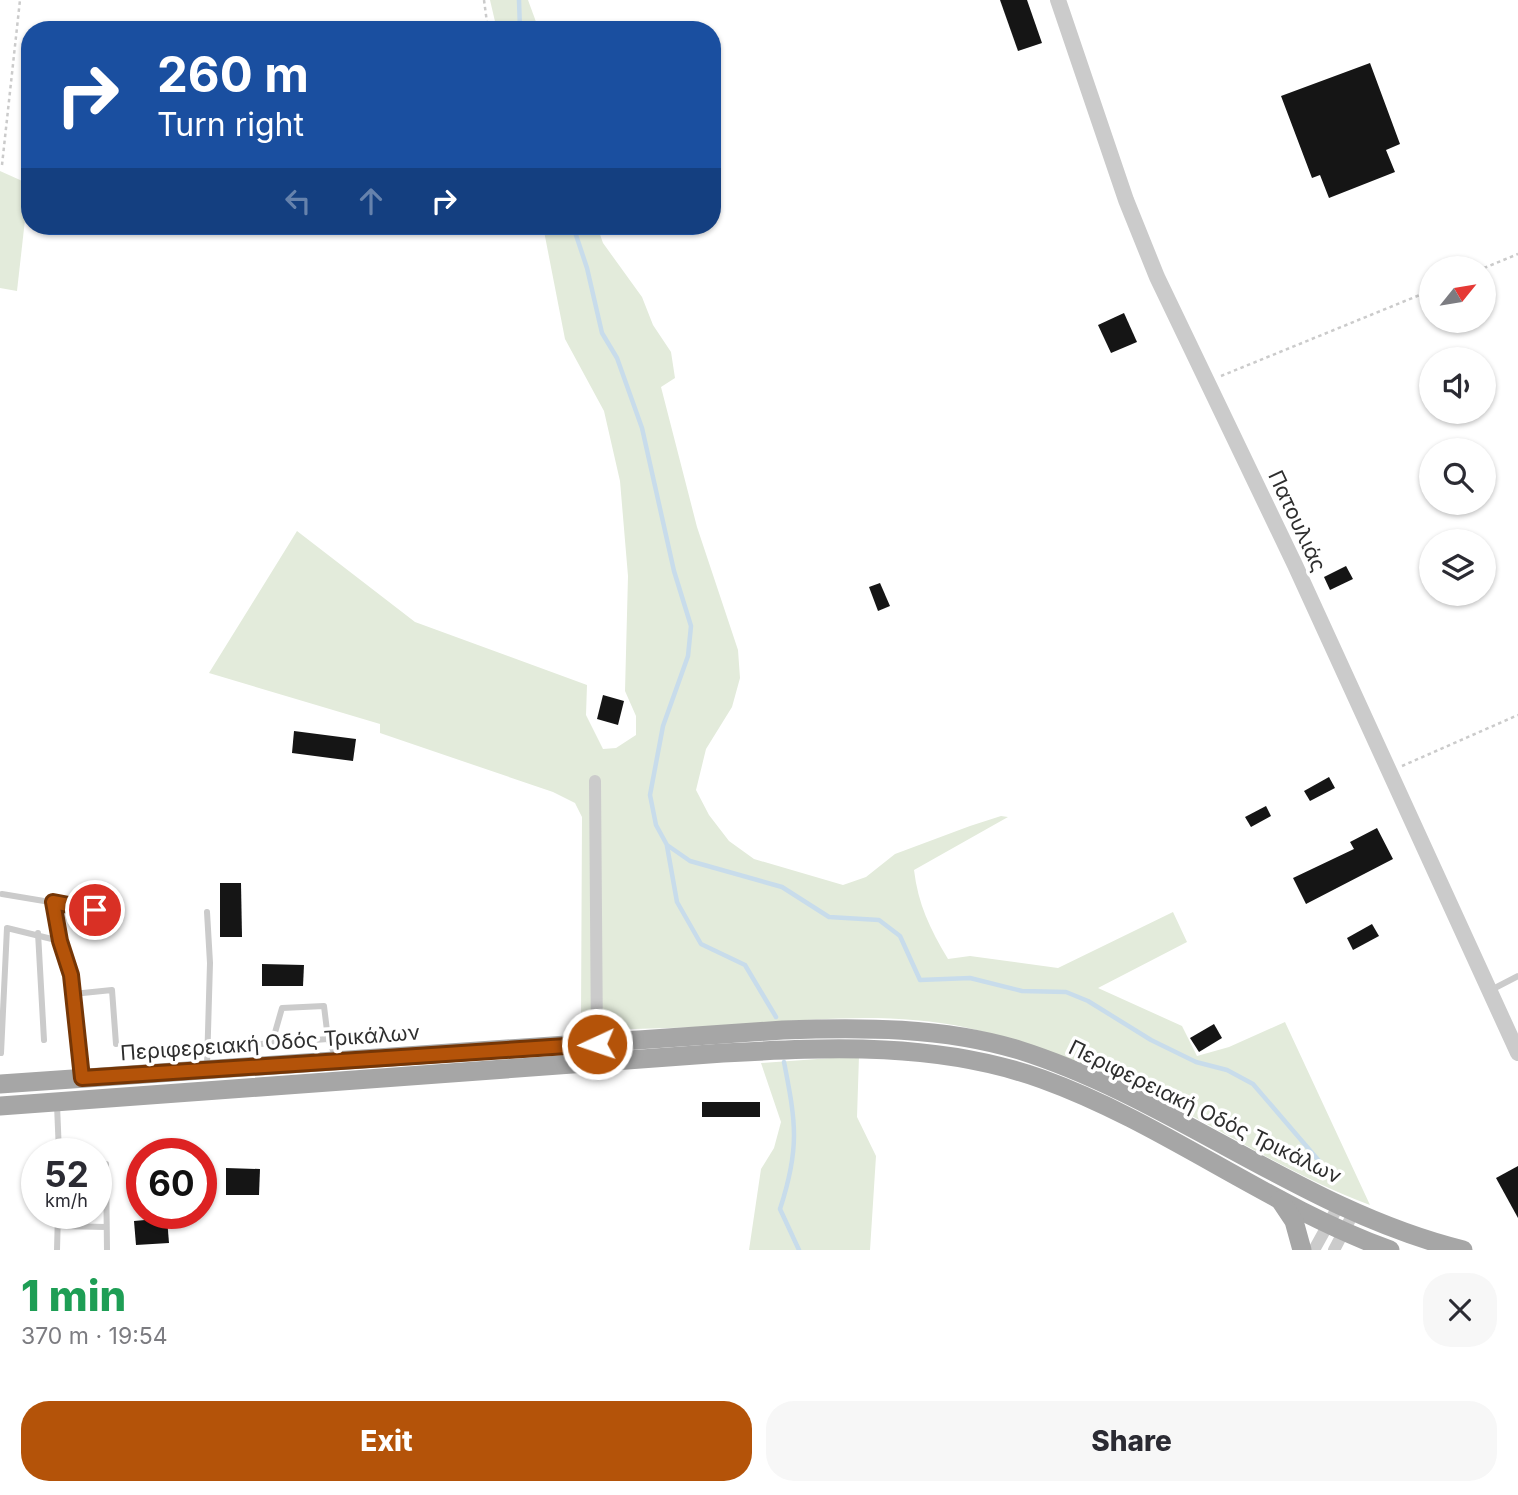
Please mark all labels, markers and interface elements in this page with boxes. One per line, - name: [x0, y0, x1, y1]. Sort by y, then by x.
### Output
- text: 260 m: [157, 45, 309, 104]
- icon: right: [42, 49, 133, 140]
- text: Turn right: [157, 105, 304, 144]
- icon: left: [279, 182, 317, 220]
- icon: ahead: [352, 182, 390, 220]
- icon: right: [425, 182, 463, 220]
- north arrow: [1419, 256, 1496, 332]
- map controls: [1419, 256, 1496, 606]
- button: sound: [1419, 347, 1496, 424]
- button: search: [1419, 438, 1496, 515]
- street label: Πατουλιάς: [1263, 466, 1332, 575]
- button: layers: [1419, 529, 1496, 606]
- pin: [65, 880, 125, 940]
- icon: arrive: [76, 891, 114, 929]
- position arrow: [560, 1007, 634, 1081]
- street label: Περιφερειακή Οδός Τρικάλων: [119, 1020, 421, 1065]
- street label: Περιφερειακή Οδός Τρικάλων: [1065, 1035, 1346, 1189]
- speed limit sign: 60: [126, 1138, 217, 1229]
- text: 52: [44, 1153, 89, 1195]
- text: km/h: [45, 1190, 88, 1211]
- text: 1 min: [21, 1270, 126, 1321]
- button: close: [1423, 1273, 1497, 1347]
- text: 370 m · 19:54: [21, 1322, 168, 1350]
- button: Exit: [21, 1401, 752, 1481]
- button: Share: [766, 1401, 1497, 1481]

